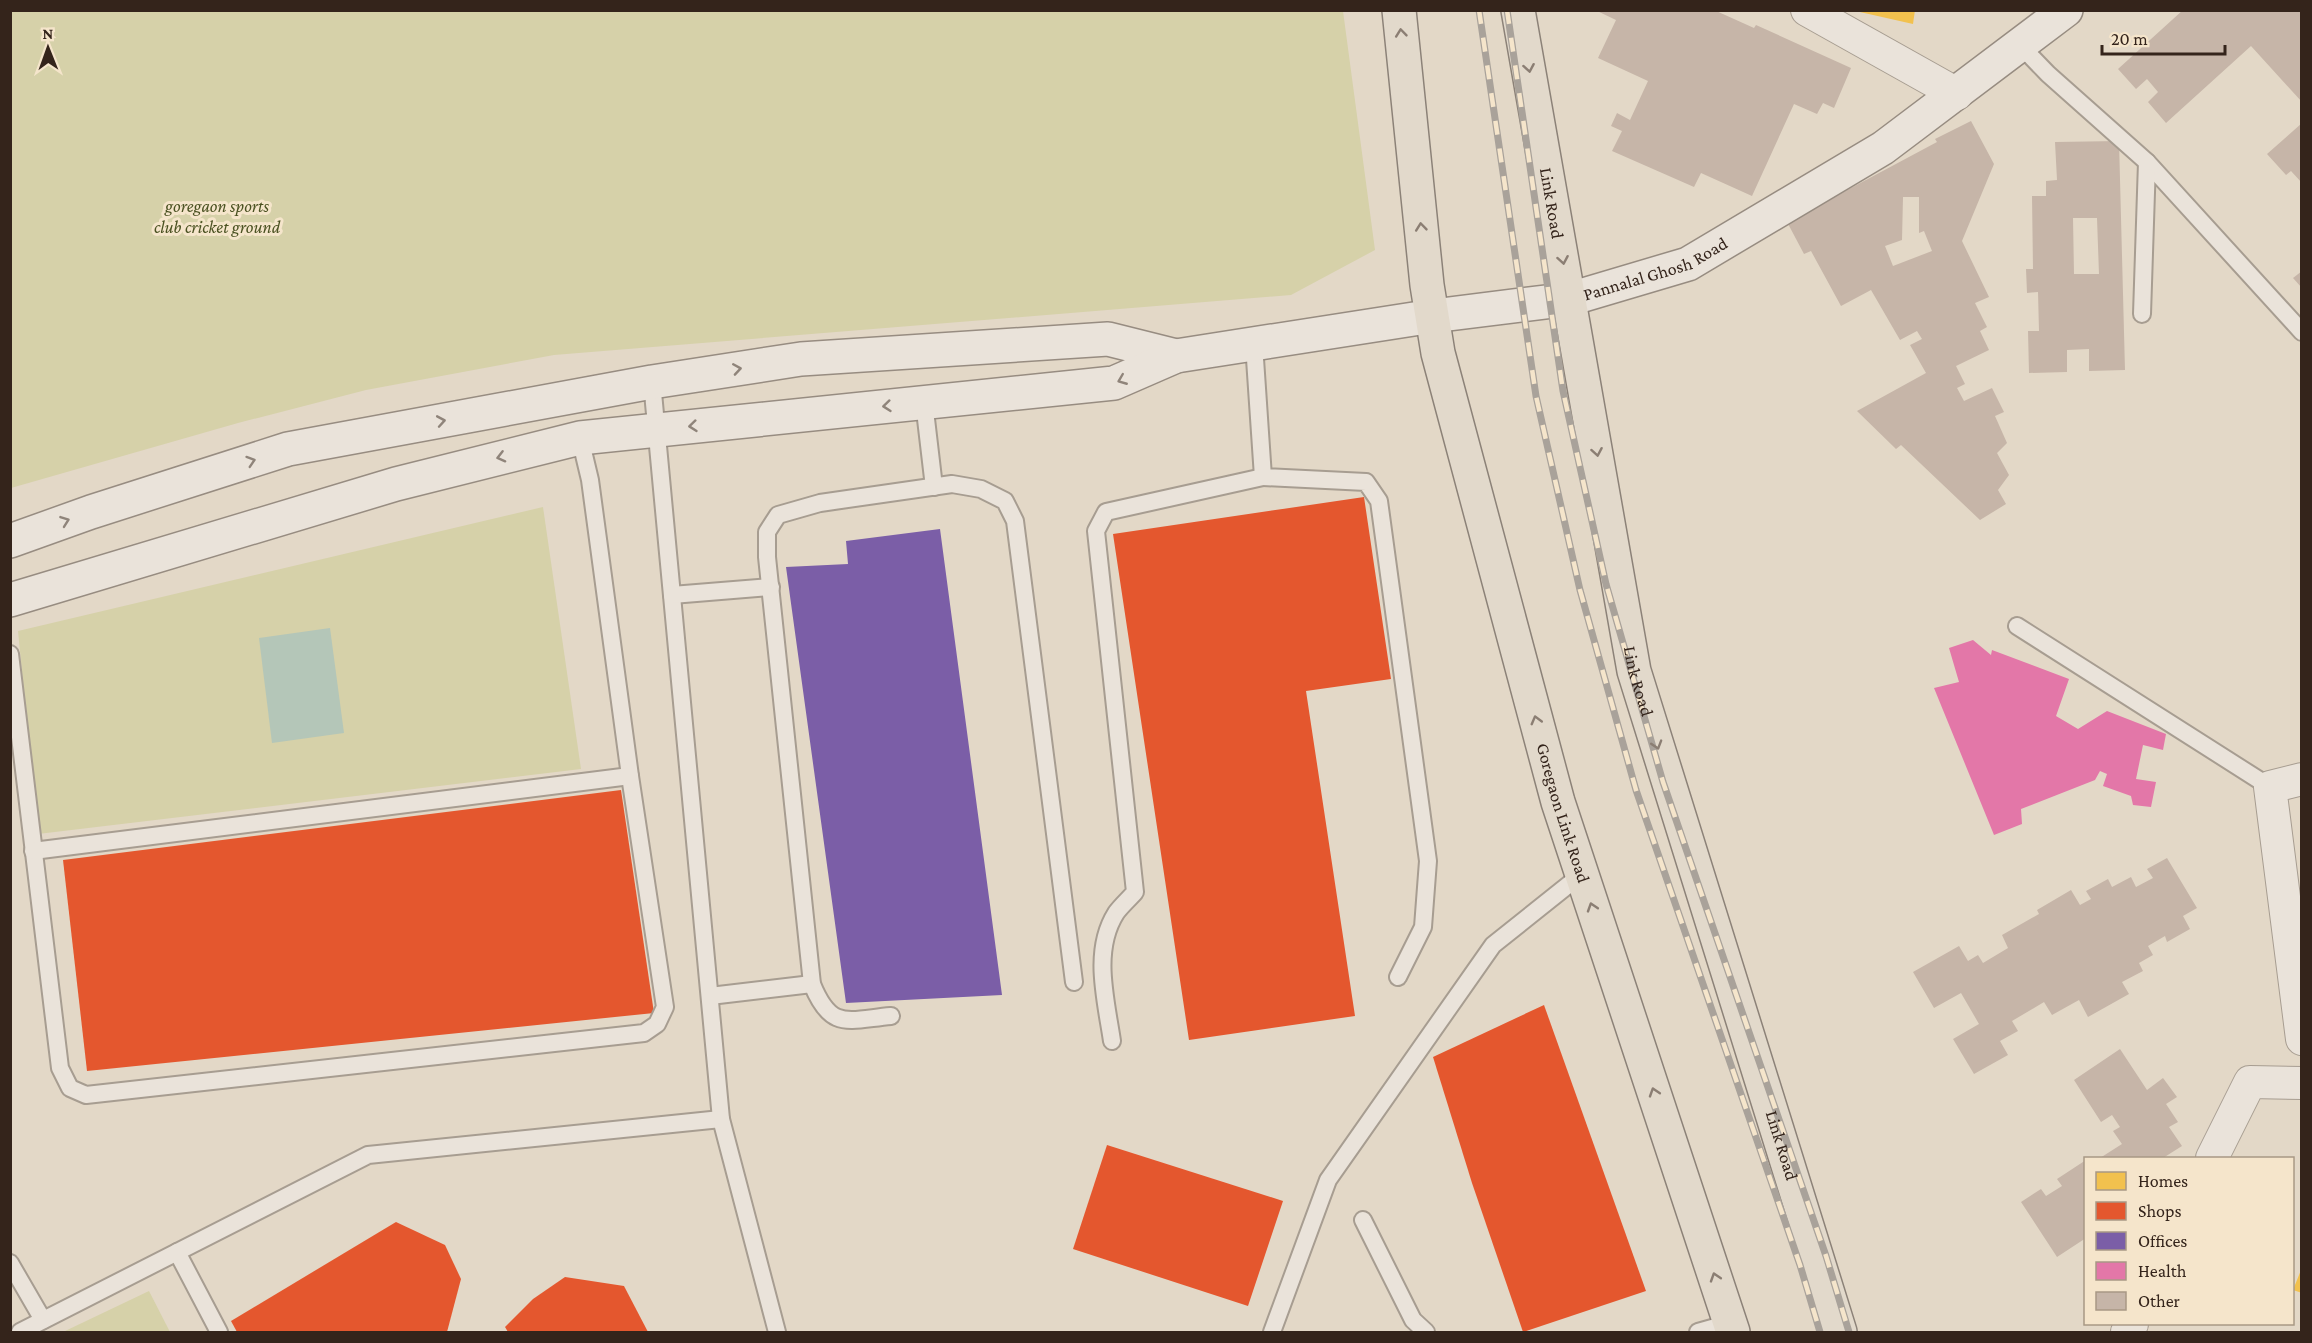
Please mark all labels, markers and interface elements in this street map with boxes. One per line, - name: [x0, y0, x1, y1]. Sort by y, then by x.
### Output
- north arrow: [18, 18, 78, 78]
- scale bar: [2102, 18, 2225, 56]
- text: N: [42, 25, 53, 42]
- one-way arrow: [1395, 29, 1408, 38]
- text: 20 m: [2111, 29, 2148, 49]
- one-way arrow: [1522, 63, 1534, 73]
- street label: Link Road: [1536, 166, 1568, 241]
- park label: goregaon sports club cricket ground: [154, 196, 281, 237]
- one-way arrow: [1415, 223, 1428, 232]
- street label: Pannalal Ghosh Road: [1581, 233, 1731, 305]
- one-way arrow: [1556, 255, 1569, 265]
- one-way arrow: [732, 363, 741, 375]
- one-way arrow: [1118, 373, 1129, 385]
- one-way arrow: [883, 399, 892, 412]
- one-way arrow: [436, 415, 446, 428]
- one-way arrow: [689, 419, 698, 432]
- one-way arrow: [1590, 447, 1602, 457]
- one-way arrow: [497, 450, 507, 463]
- one-way arrow: [245, 456, 256, 468]
- one-way arrow: [59, 516, 70, 528]
- street label: Link Road: [1620, 645, 1658, 719]
- one-way arrow: [1531, 715, 1544, 725]
- one-way arrow: [1650, 739, 1663, 750]
- street label: Goregaon Link Road: [1533, 741, 1594, 886]
- one-way arrow: [1587, 902, 1600, 913]
- one-way arrow: [1648, 1087, 1661, 1098]
- street label: Link Road: [1762, 1108, 1802, 1183]
- legend: [2084, 1157, 2294, 1325]
- text: Homes: [2138, 1171, 2188, 1191]
- text: Shops: [2138, 1201, 2182, 1221]
- text: Offices: [2138, 1231, 2187, 1251]
- text: Health: [2138, 1261, 2187, 1281]
- one-way arrow: [1709, 1272, 1722, 1283]
- text: Other: [2138, 1291, 2181, 1311]

